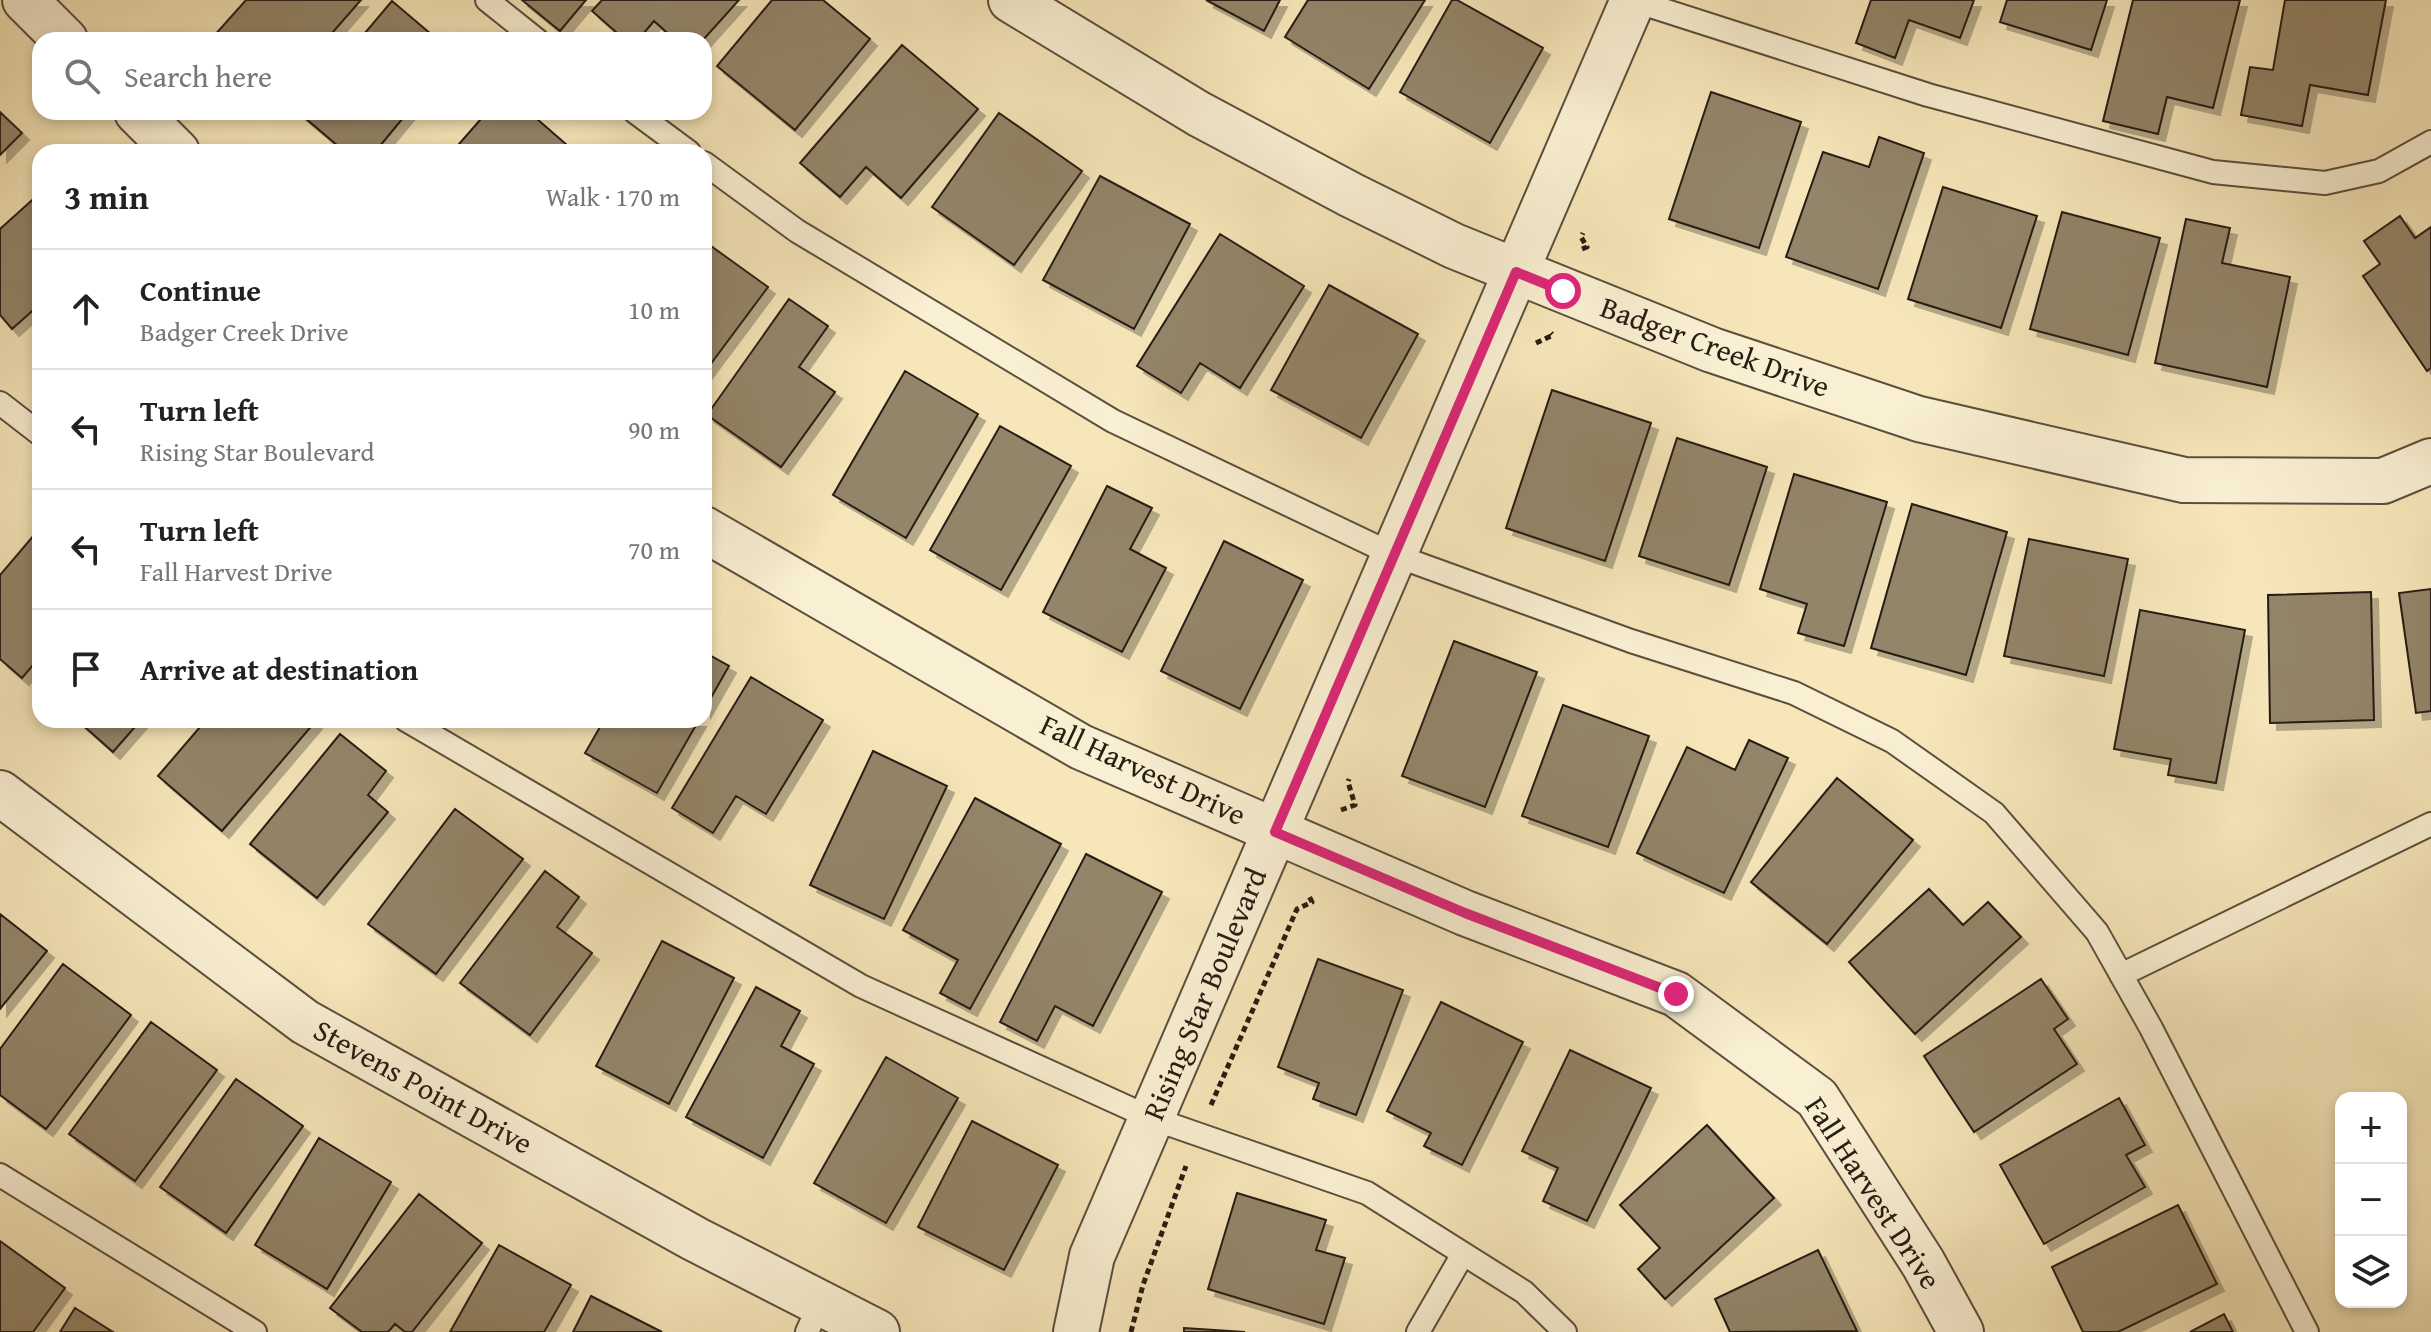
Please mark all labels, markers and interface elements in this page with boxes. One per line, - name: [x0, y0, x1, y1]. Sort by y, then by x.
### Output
- search box: [32, 32, 712, 120]
- icon: search: [60, 54, 104, 98]
- text: Search here: [124, 54, 272, 98]
- text: 3 min: [64, 172, 149, 221]
- text: Walk · 170 m: [546, 177, 680, 216]
- text: Continue: [140, 268, 261, 312]
- route start: [1545, 273, 1581, 309]
- street label: Badger Creek Drive: [1595, 284, 1836, 408]
- icon: ahead: [64, 287, 108, 331]
- text: 10 m: [628, 290, 680, 329]
- text: Badger Creek Drive: [140, 312, 349, 351]
- text: Turn left: [140, 388, 259, 432]
- icon: left: [64, 407, 108, 451]
- text: 90 m: [628, 410, 680, 449]
- text: Rising Star Boulevard: [140, 432, 374, 471]
- text: Turn left: [140, 508, 259, 552]
- icon: left: [64, 527, 108, 571]
- text: 70 m: [628, 530, 680, 569]
- text: Fall Harvest Drive: [140, 552, 333, 591]
- icon: arrive: [64, 647, 108, 691]
- text: Arrive at destination: [140, 647, 418, 691]
- street label: Fall Harvest Drive: [1033, 702, 1253, 836]
- street label: Rising Star Boulevard: [1131, 861, 1277, 1127]
- route end: [1658, 976, 1694, 1012]
- street label: Stevens Point Drive: [306, 1008, 541, 1165]
- street label: Fall Harvest Drive: [1795, 1087, 1953, 1298]
- map controls: [2335, 1092, 2407, 1308]
- button: +: [2335, 1092, 2407, 1164]
- button: −: [2335, 1164, 2407, 1236]
- button: layers: [2335, 1236, 2407, 1308]

